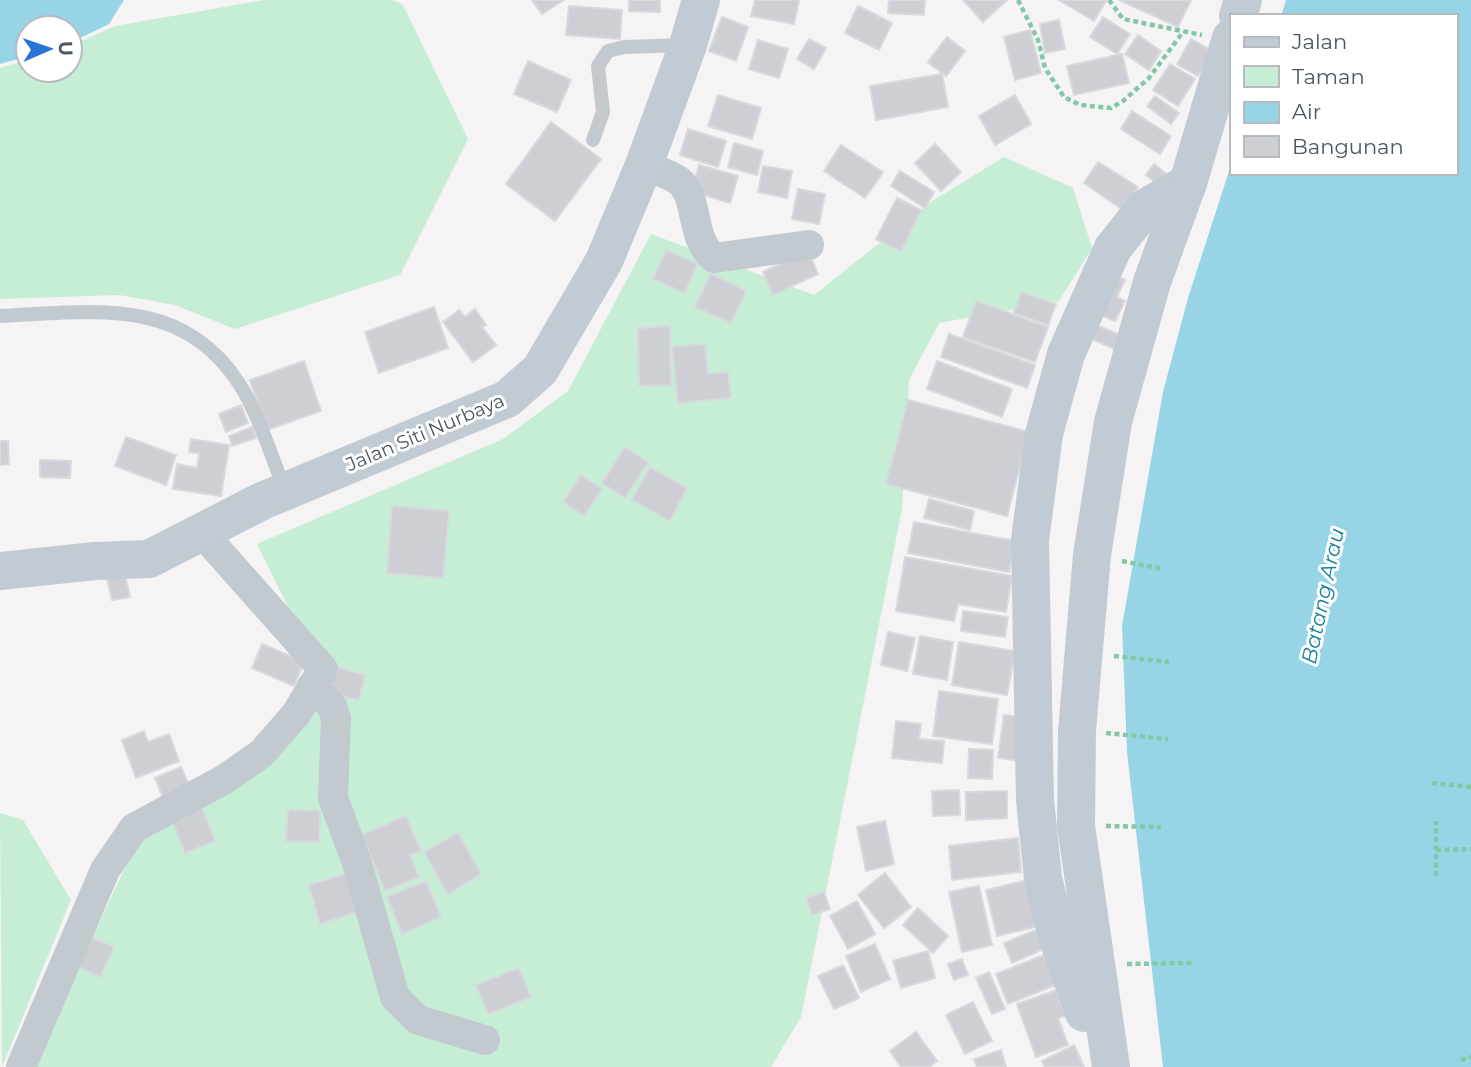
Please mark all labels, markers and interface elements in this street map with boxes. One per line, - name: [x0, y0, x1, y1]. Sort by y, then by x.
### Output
- north arrow: [14, 14, 84, 84]
- legend: [1230, 14, 1457, 175]
- text: Jalan: [1291, 29, 1347, 54]
- text: U: [54, 41, 77, 56]
- text: Taman: [1292, 64, 1365, 89]
- text: Air: [1292, 99, 1321, 124]
- text: Bangunan: [1292, 134, 1404, 159]
- street label: Jalan Siti Nurbaya: [342, 389, 508, 477]
- water label: Batang Arau: [1296, 526, 1349, 666]

